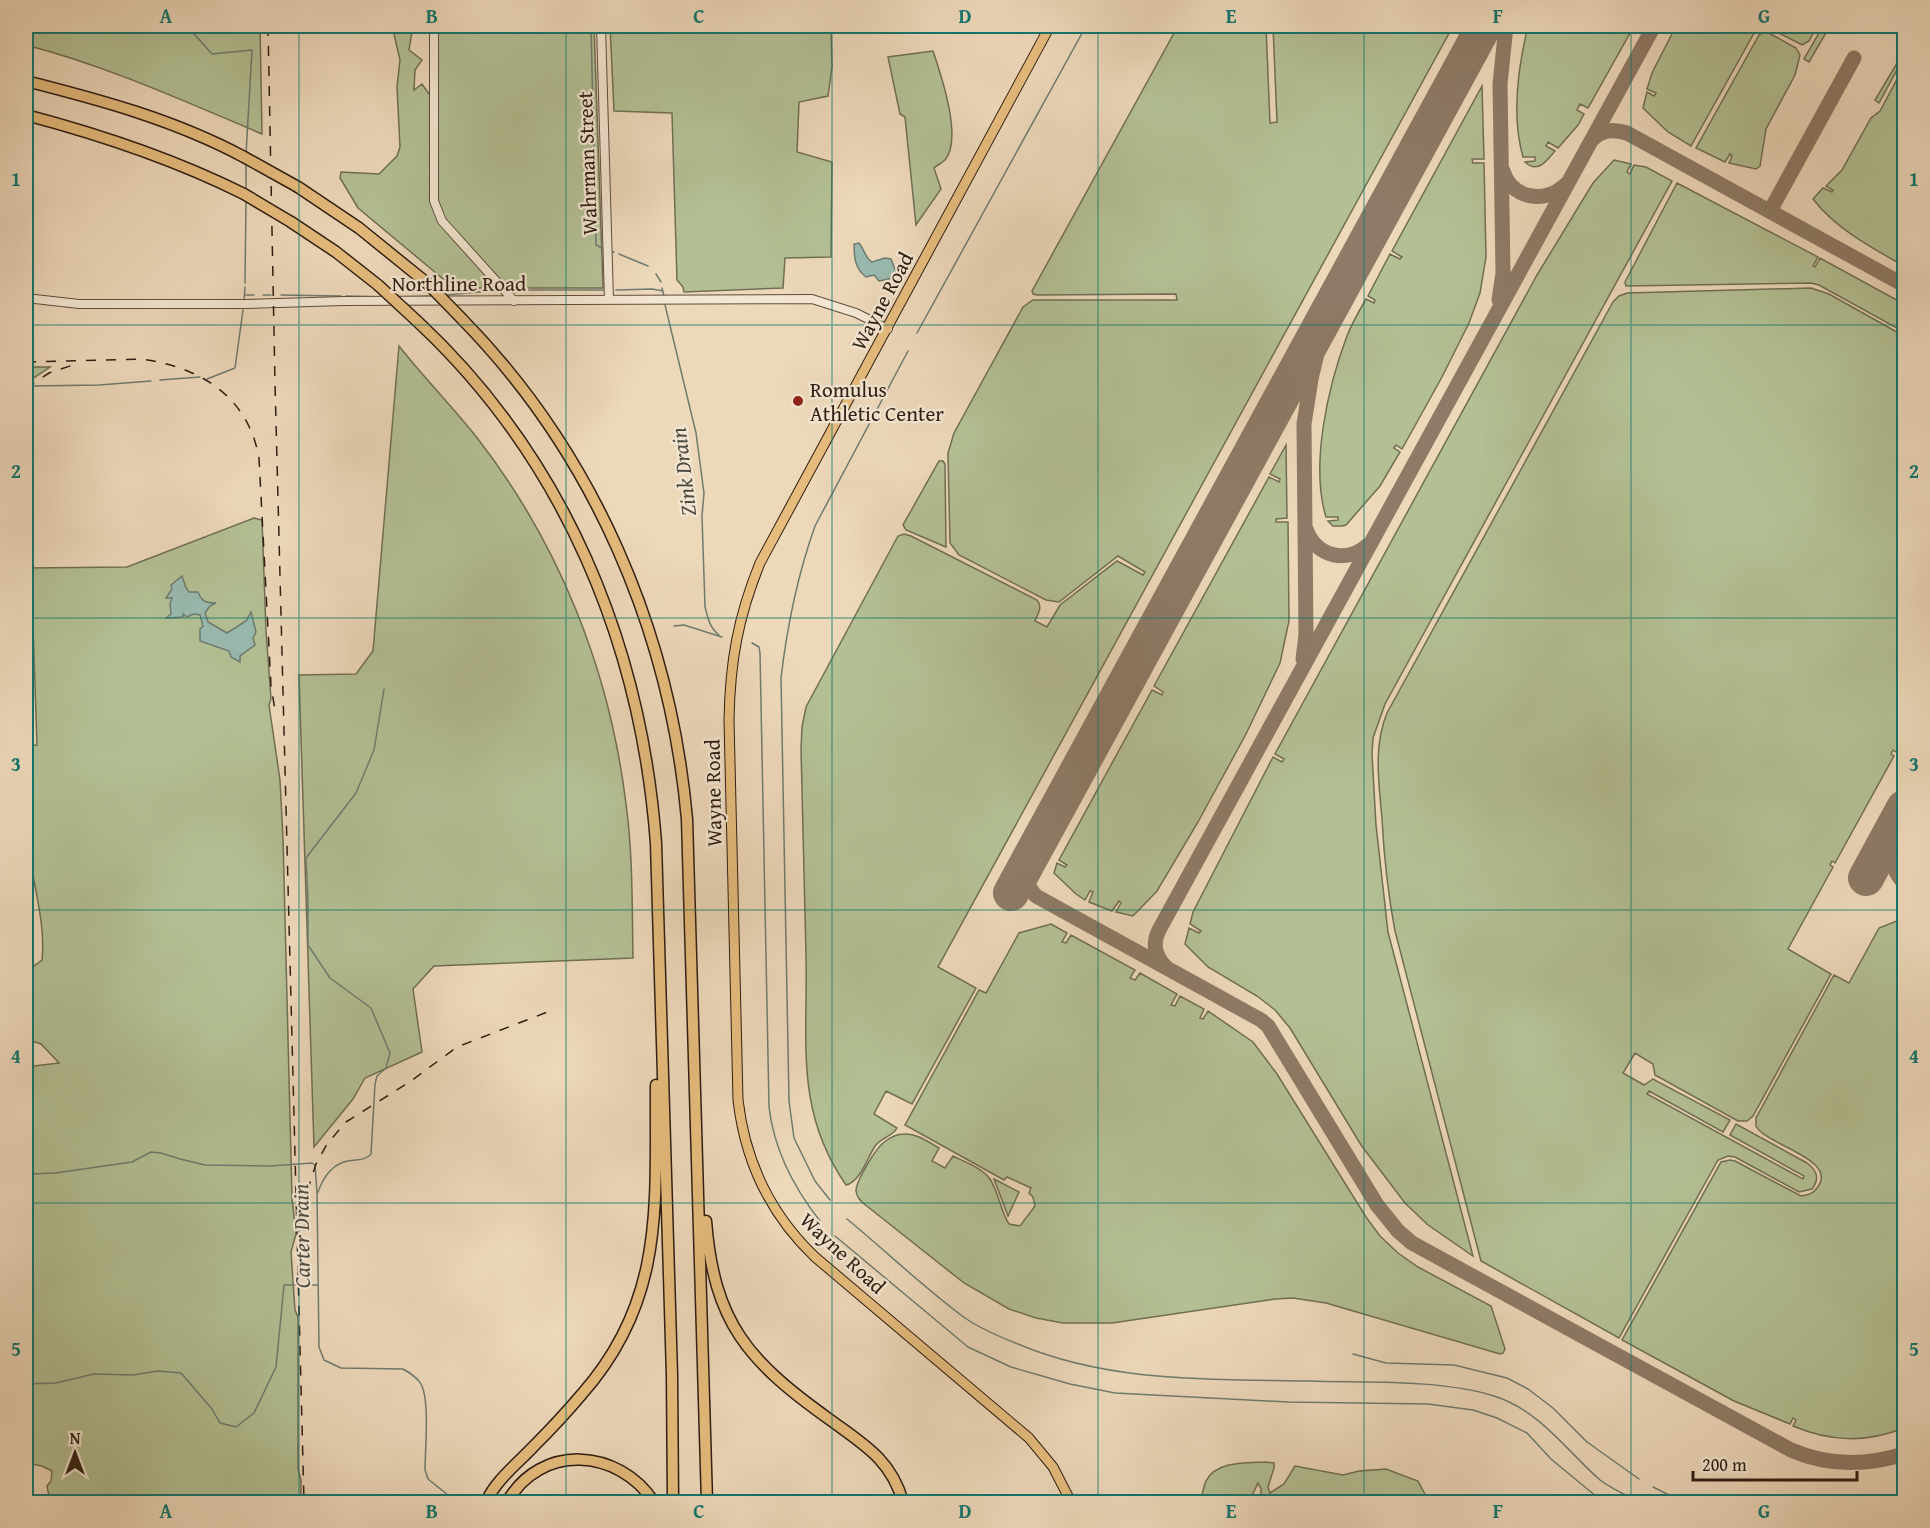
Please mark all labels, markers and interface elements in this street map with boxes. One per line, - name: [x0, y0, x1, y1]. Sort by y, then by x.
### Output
- text: A: [160, 1, 173, 30]
- text: B: [426, 1, 438, 30]
- text: C: [693, 1, 705, 30]
- text: D: [958, 1, 972, 30]
- text: E: [1226, 1, 1237, 30]
- text: F: [1493, 1, 1503, 30]
- text: G: [1758, 1, 1770, 30]
- street label: Wahrman Street: [569, 90, 605, 236]
- text: 1: [11, 164, 21, 193]
- text: 1: [1909, 164, 1919, 193]
- street label: Wayne Road: [843, 246, 921, 356]
- street label: Northline Road: [392, 268, 527, 299]
- place label: Romulus Athletic Center: [810, 374, 944, 429]
- marker: Romulus Athletic Center: [791, 394, 805, 408]
- water label: Zink Drain: [662, 426, 704, 518]
- text: 2: [11, 456, 21, 485]
- text: 2: [1909, 456, 1919, 485]
- street label: Wayne Road: [697, 738, 729, 847]
- text: 3: [11, 749, 21, 778]
- text: 3: [1909, 749, 1919, 778]
- text: 4: [11, 1041, 21, 1070]
- text: 4: [1909, 1041, 1919, 1070]
- water label: Carter Drain: [284, 1184, 318, 1288]
- street label: Wayne Road: [793, 1205, 894, 1302]
- text: 5: [11, 1334, 21, 1363]
- text: 5: [1909, 1334, 1919, 1363]
- north arrow: [45, 1423, 105, 1483]
- text: N: [70, 1426, 81, 1450]
- scale bar: [1693, 1444, 1856, 1482]
- text: 200 m: [1702, 1451, 1747, 1478]
- text: A: [160, 1496, 173, 1525]
- text: B: [426, 1496, 438, 1525]
- text: C: [693, 1496, 705, 1525]
- text: D: [958, 1496, 972, 1525]
- text: E: [1226, 1496, 1237, 1525]
- text: F: [1493, 1496, 1503, 1525]
- text: G: [1758, 1496, 1770, 1525]

